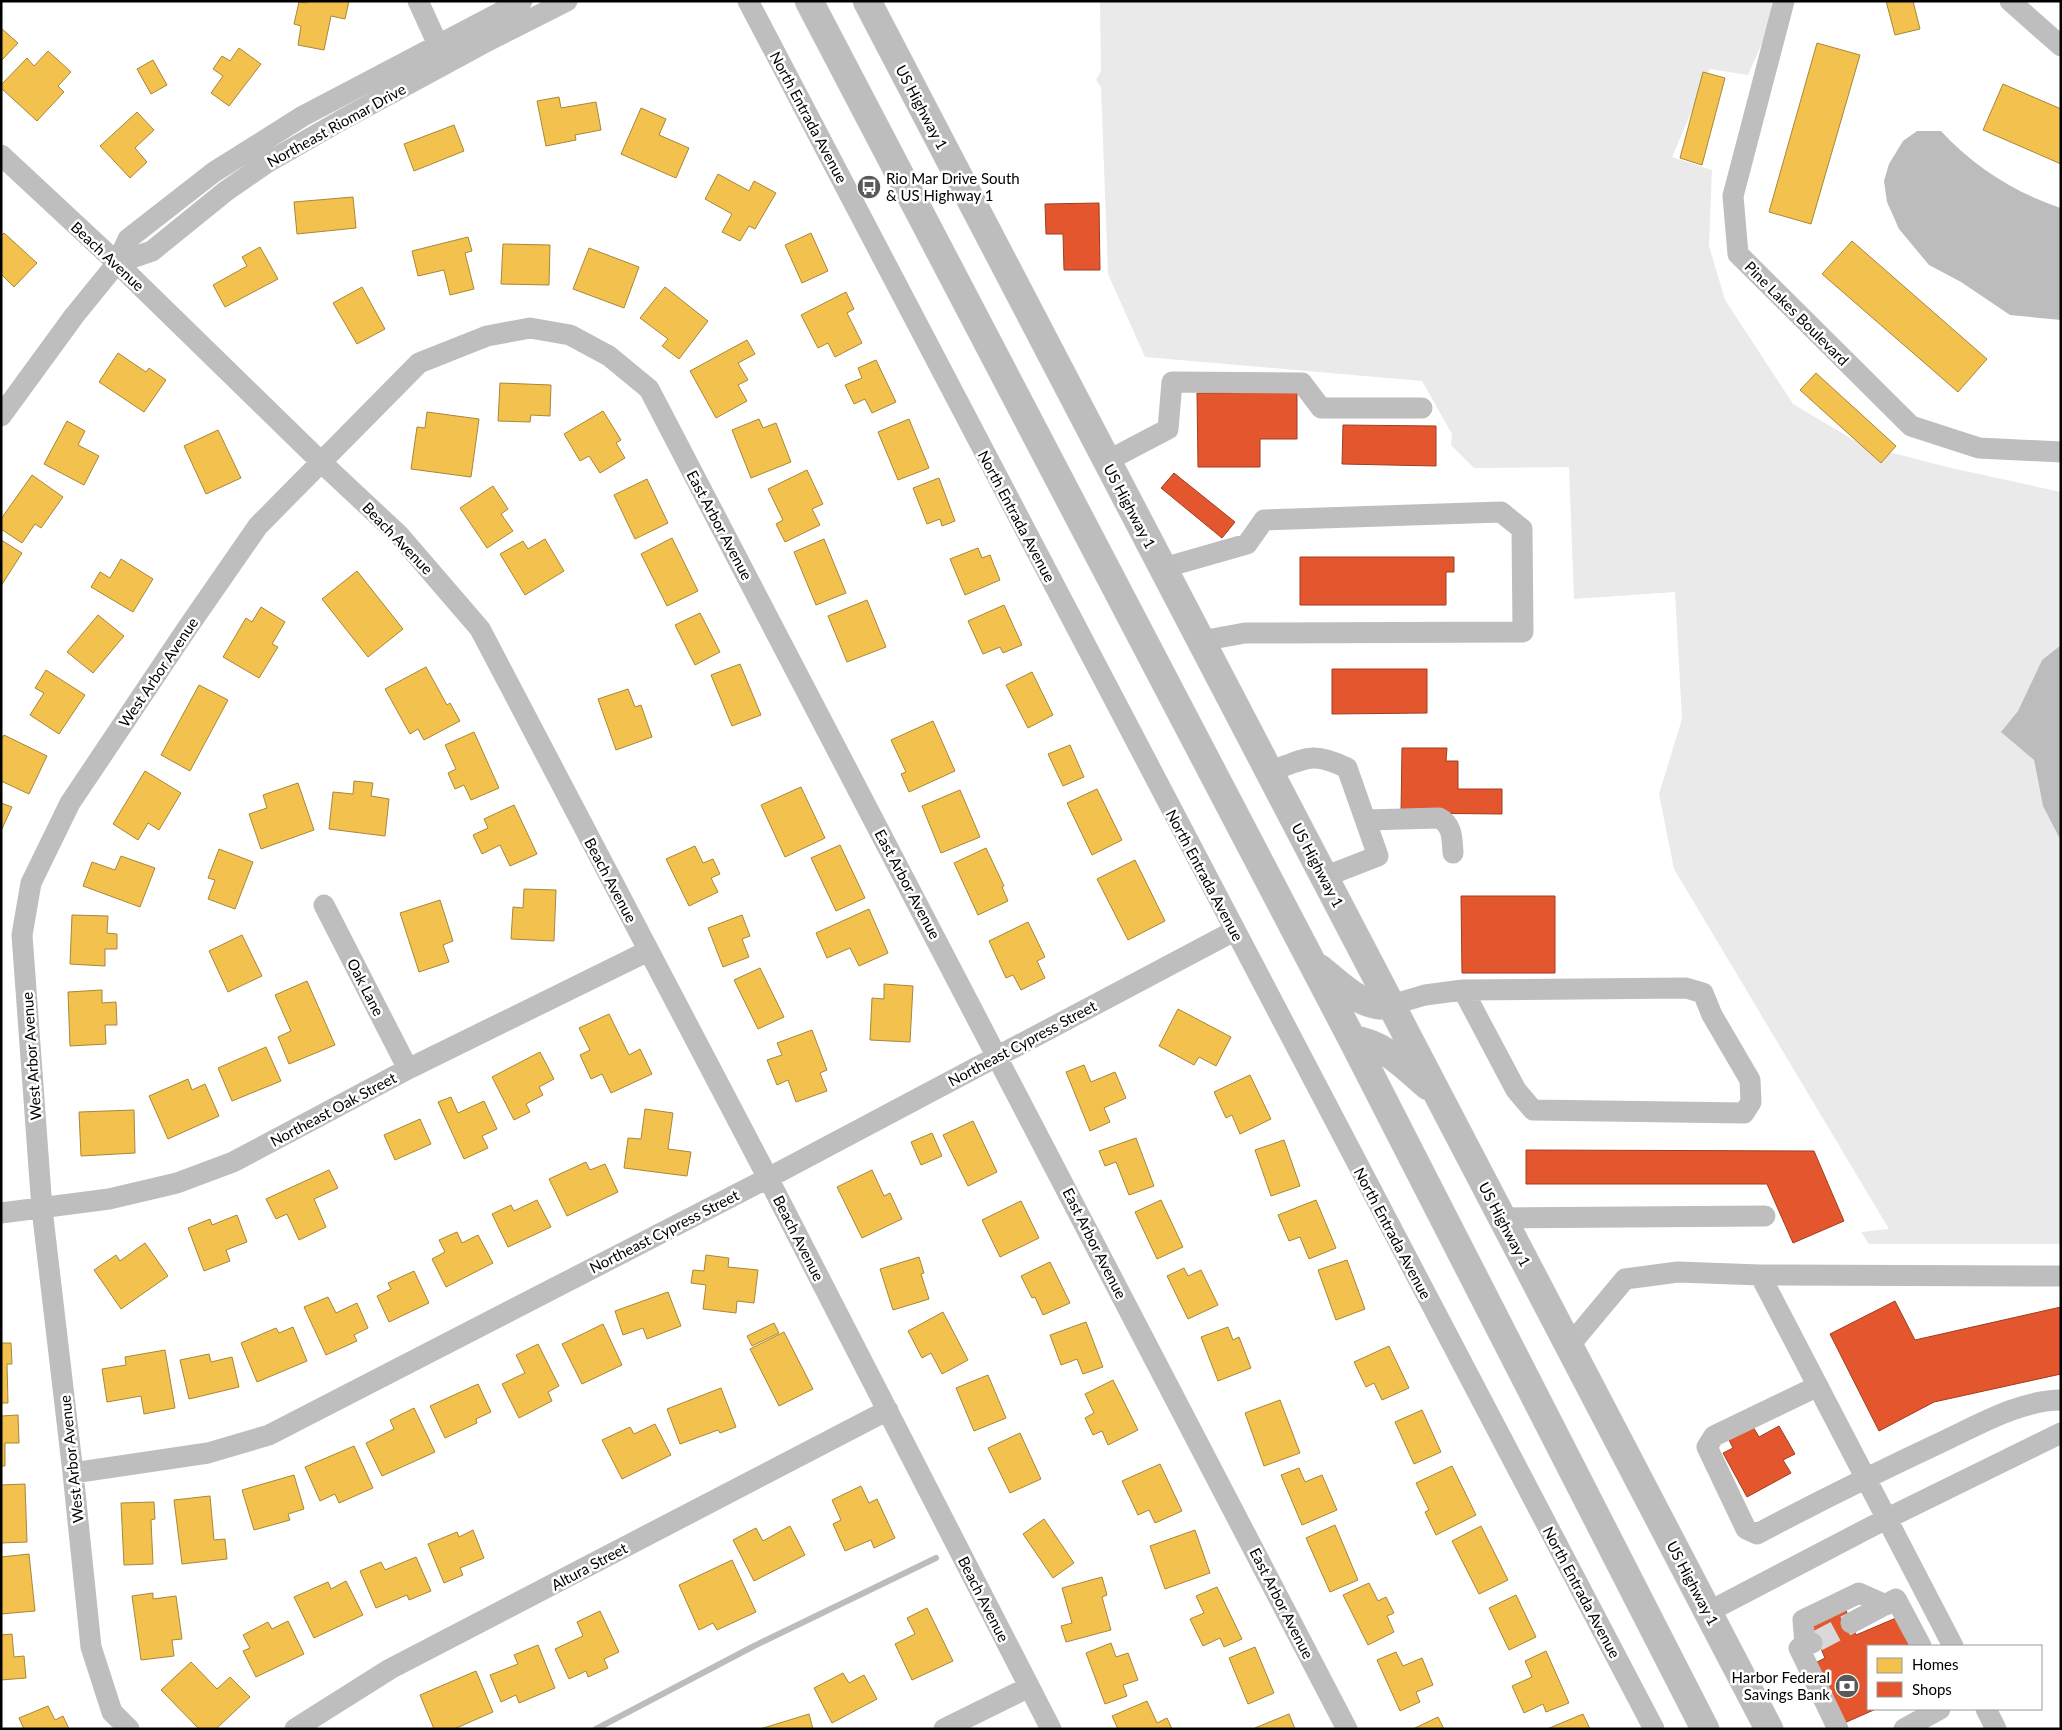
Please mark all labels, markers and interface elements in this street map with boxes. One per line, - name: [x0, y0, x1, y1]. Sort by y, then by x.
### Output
- street label: North Entrada Avenue: [767, 48, 851, 186]
- street label: US Highway 1: [892, 62, 952, 152]
- street label: Northeast Riomar Drive: [263, 79, 409, 171]
- place label: Rio Mar Drive South & US Highway 1: [886, 169, 1020, 204]
- bus stop icon: Rio Mar Drive South & US Highway 1: [856, 174, 882, 200]
- street label: Beach Avenue: [68, 218, 148, 295]
- street label: Pine Lakes Boulevard: [1741, 257, 1853, 369]
- street label: North Entrada Avenue: [975, 447, 1059, 585]
- street label: US Highway 1: [1100, 461, 1160, 551]
- street label: East Arbor Avenue: [683, 467, 757, 583]
- street label: Beach Avenue: [359, 498, 437, 578]
- street label: West Arbor Avenue: [115, 614, 201, 730]
- street label: North Entrada Avenue: [1163, 806, 1247, 944]
- street label: US Highway 1: [1288, 820, 1348, 910]
- street label: East Arbor Avenue: [871, 826, 945, 942]
- street label: Beach Avenue: [581, 834, 641, 926]
- street label: Oak Lane: [344, 955, 388, 1019]
- street label: West Arbor Avenue: [18, 991, 44, 1121]
- street label: Northeast Cypress Street: [945, 996, 1100, 1090]
- street label: Northeast Oak Street: [267, 1068, 400, 1150]
- street label: North Entrada Avenue: [1351, 1164, 1435, 1302]
- street label: US Highway 1: [1475, 1179, 1535, 1269]
- street label: Northeast Cypress Street: [586, 1185, 742, 1277]
- street label: East Arbor Avenue: [1059, 1185, 1131, 1301]
- street label: Beach Avenue: [770, 1192, 828, 1284]
- street label: West Arbor Avenue: [55, 1394, 87, 1524]
- street label: North Entrada Avenue: [1540, 1523, 1624, 1661]
- street label: Altura Street: [548, 1538, 631, 1594]
- street label: US Highway 1: [1663, 1538, 1723, 1628]
- street label: East Arbor Avenue: [1246, 1545, 1318, 1661]
- street label: Beach Avenue: [955, 1553, 1013, 1645]
- legend: [1867, 1645, 2042, 1710]
- text: Homes: [1912, 1655, 1958, 1673]
- place label: Harbor Federal Savings Bank: [1732, 1668, 1830, 1703]
- bank icon: Harbor Federal Savings Bank: [1834, 1673, 1860, 1699]
- text: Shops: [1912, 1680, 1952, 1698]

